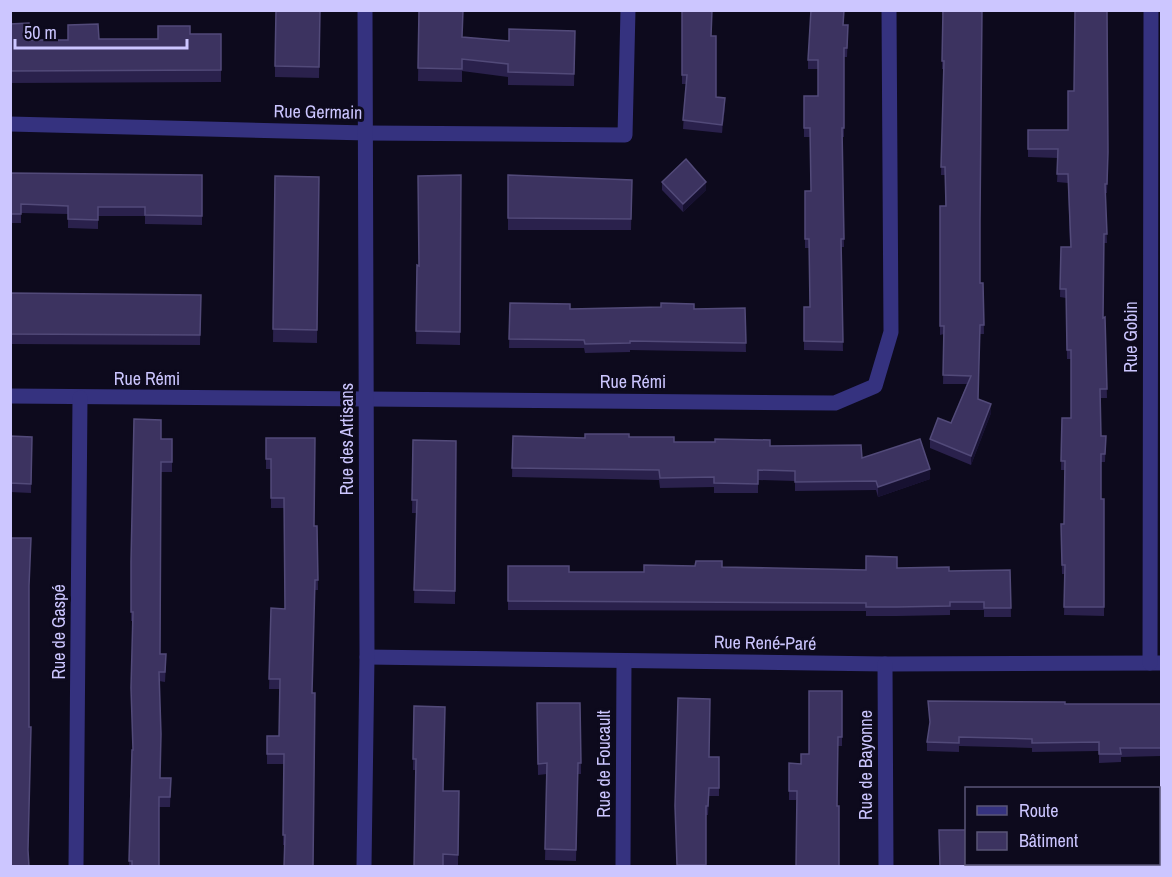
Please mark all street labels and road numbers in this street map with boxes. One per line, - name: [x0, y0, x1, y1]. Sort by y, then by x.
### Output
- street label: Rue Germain: [273, 98, 363, 125]
- street label: Rue Gobin: [1118, 301, 1143, 373]
- street label: Rue Rémi: [114, 366, 180, 391]
- street label: Rue Rémi: [600, 369, 666, 394]
- street label: Rue des Artisans: [334, 383, 359, 495]
- street label: Rue de Gaspé: [46, 584, 71, 680]
- street label: Rue René-Paré: [714, 629, 816, 656]
- street label: Rue de Foucault: [591, 710, 616, 818]
- street label: Rue de Bayonne: [853, 710, 878, 820]

